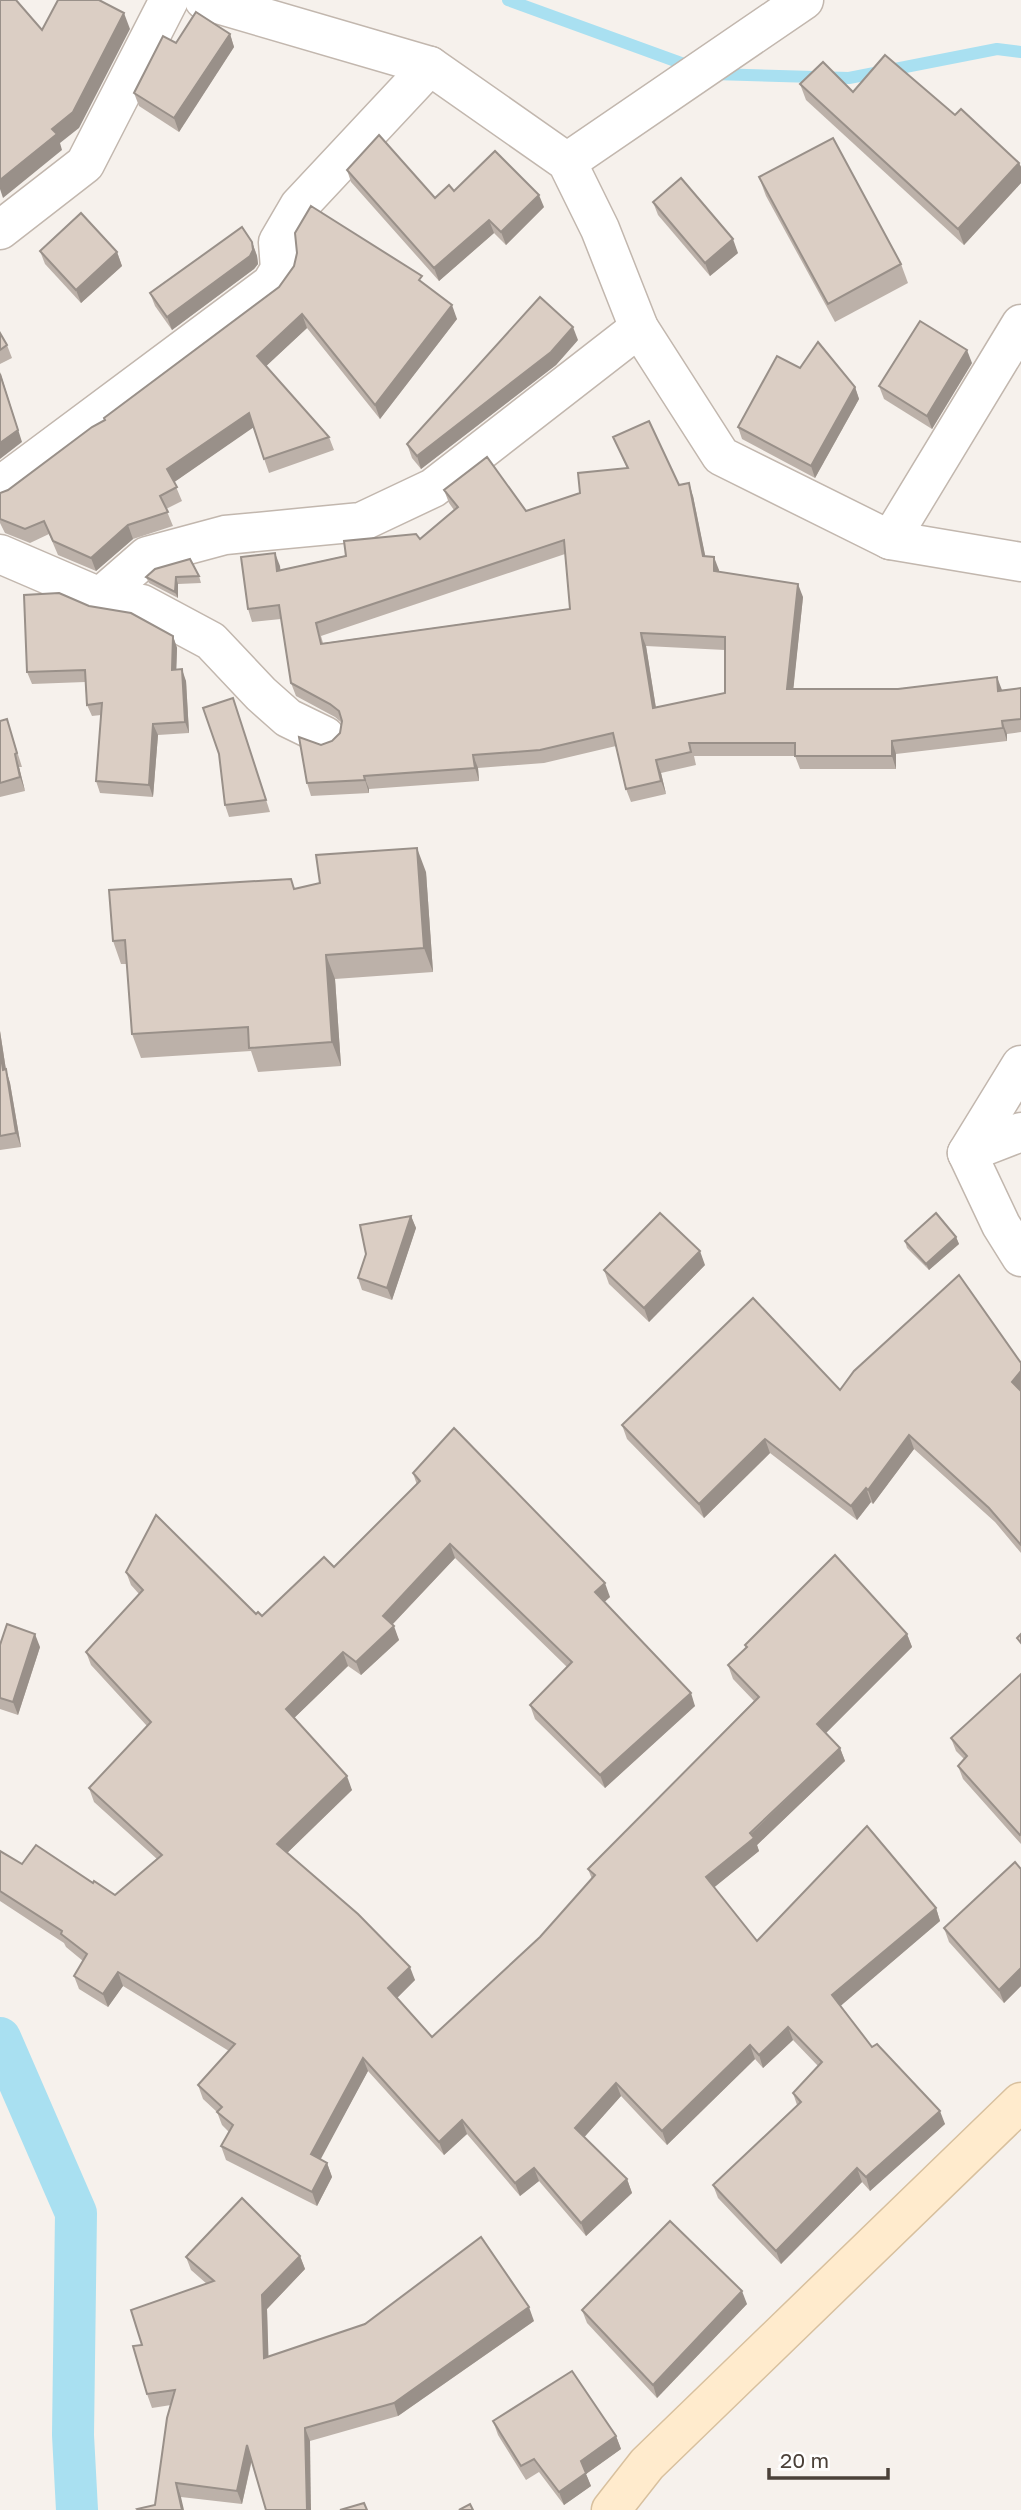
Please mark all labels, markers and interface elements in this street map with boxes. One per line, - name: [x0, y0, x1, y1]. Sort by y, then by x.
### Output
- scale bar: [769, 2436, 888, 2480]
- text: 20 m: [780, 2447, 829, 2473]

